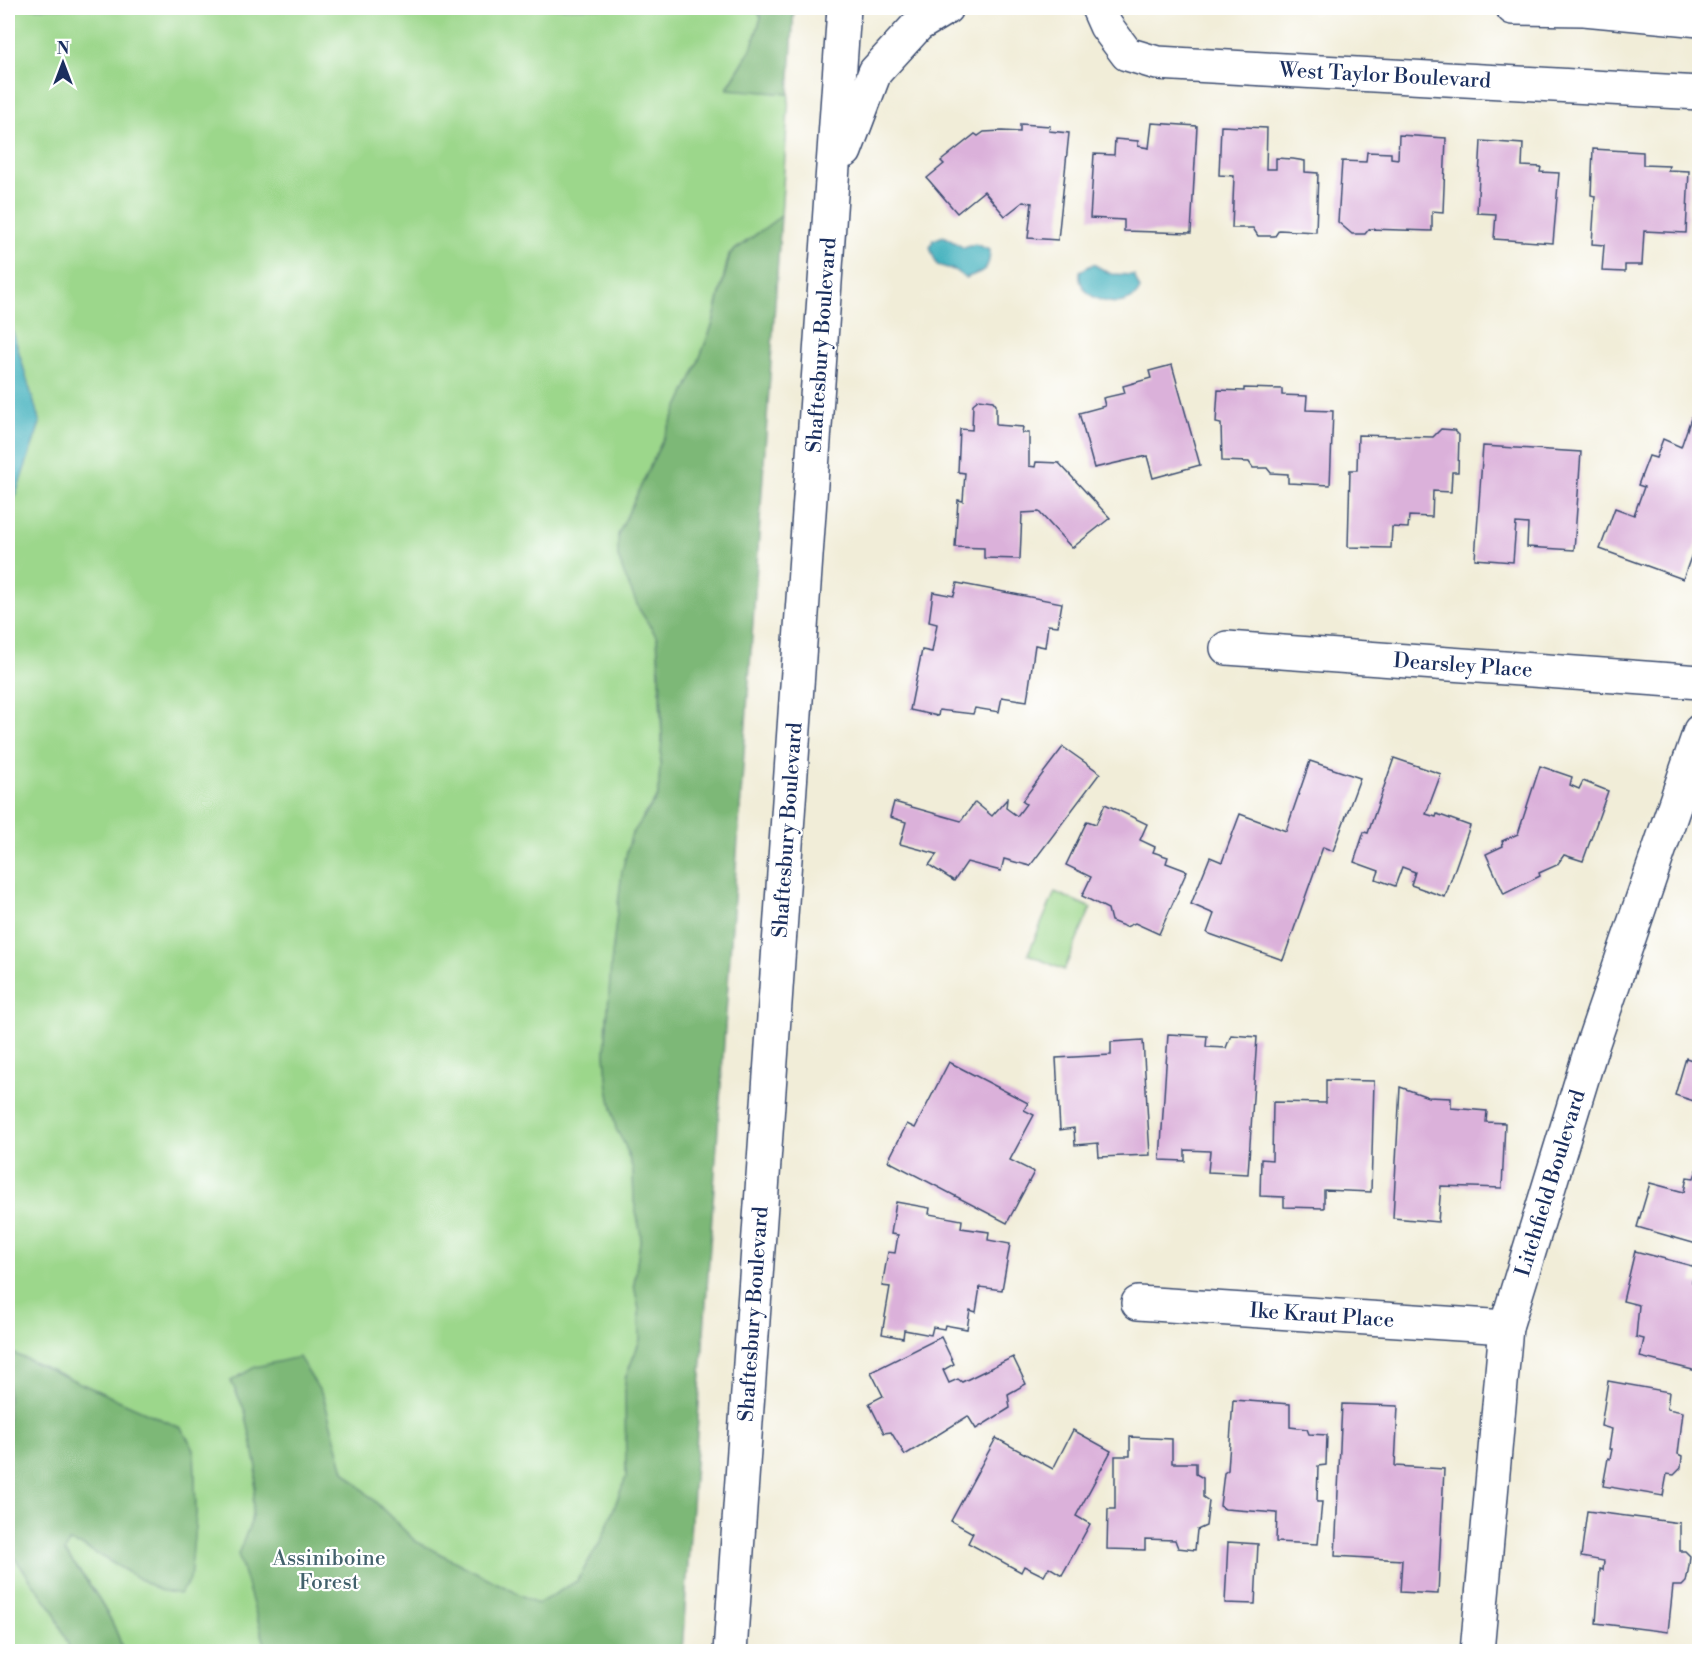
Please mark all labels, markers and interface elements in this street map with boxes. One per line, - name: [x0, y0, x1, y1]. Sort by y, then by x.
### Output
- north arrow: [33, 33, 93, 93]
- text: N: [57, 39, 70, 59]
- street label: West Taylor Boulevard: [1277, 57, 1492, 95]
- street label: Shaftesbury Boulevard: [801, 236, 843, 454]
- street label: Dearsley Place: [1392, 648, 1533, 684]
- street label: Shaftesbury Boulevard: [767, 721, 809, 939]
- street label: Litchfield Boulevard: [1510, 1087, 1592, 1280]
- street label: Shaftesbury Boulevard: [733, 1205, 775, 1423]
- street label: Ike Kraut Place: [1249, 1298, 1395, 1334]
- park label: Assiniboine Forest: [271, 1546, 386, 1596]

